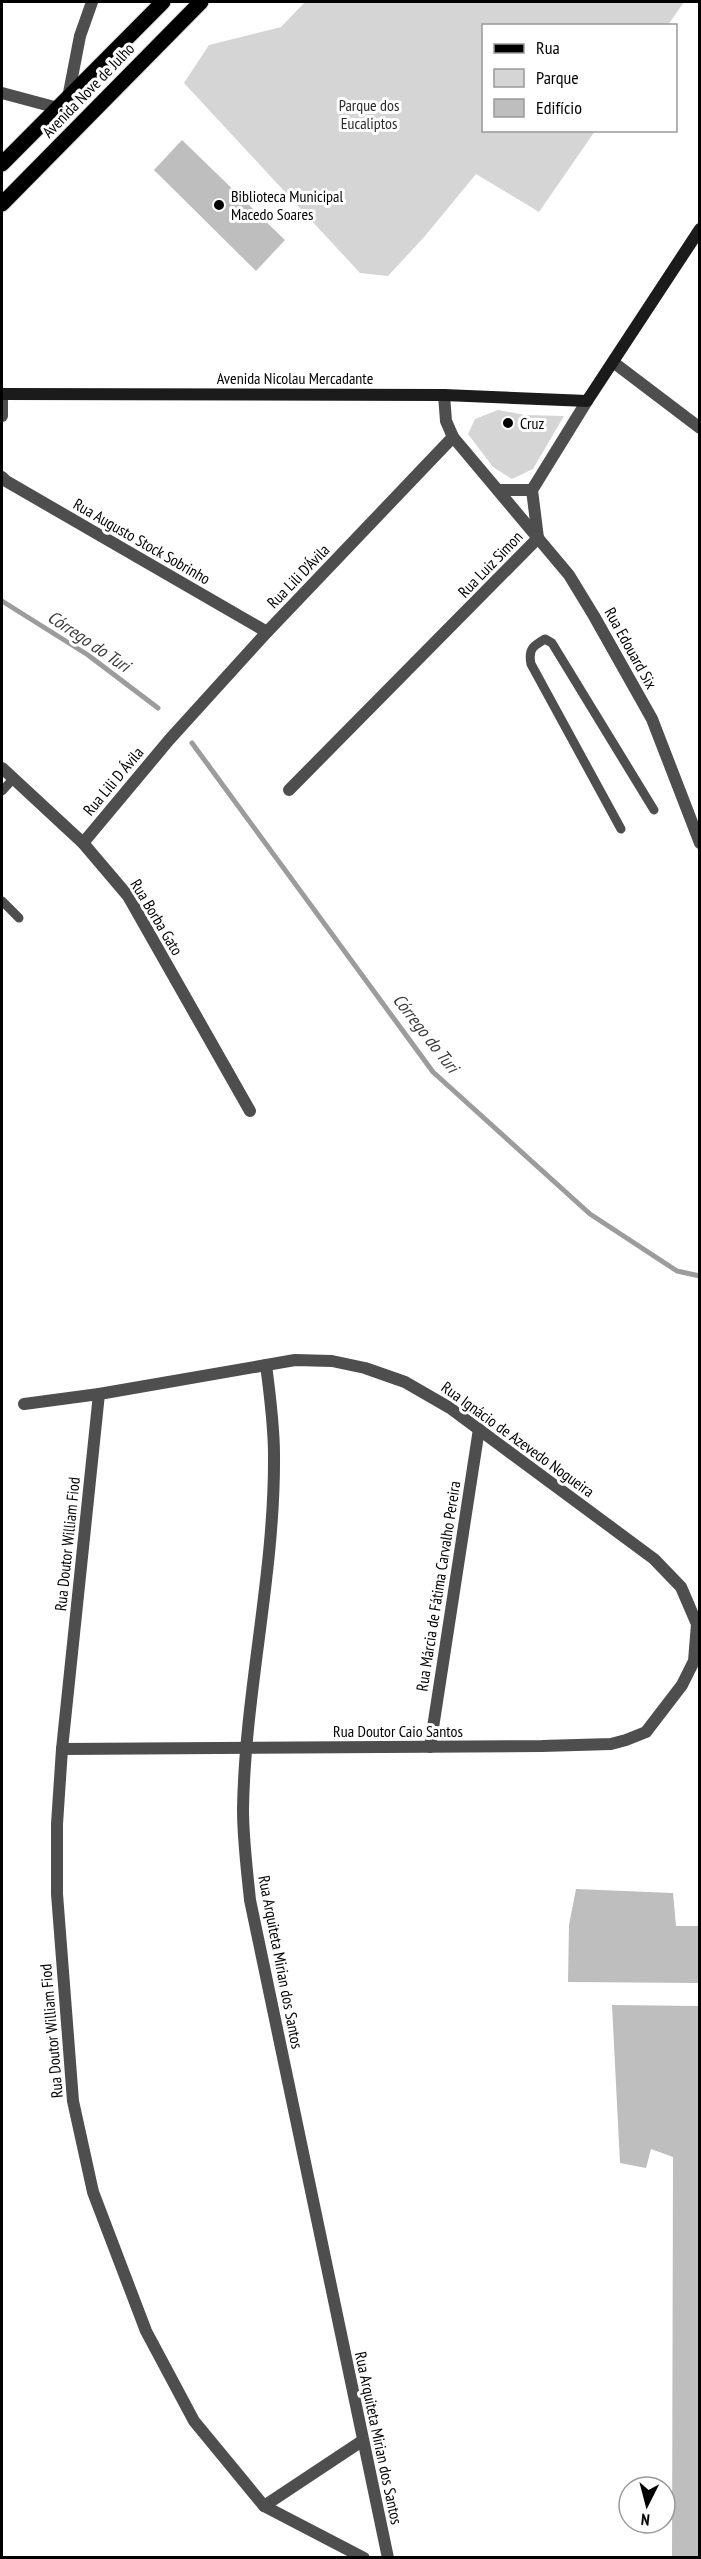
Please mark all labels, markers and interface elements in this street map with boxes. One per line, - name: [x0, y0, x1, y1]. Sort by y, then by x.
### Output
- legend: [482, 24, 677, 132]
- text: Rua: [536, 36, 560, 59]
- street label: Avenida Nove de Julho: [38, 38, 138, 142]
- text: Parque: [536, 66, 579, 89]
- park label: Parque dos Eucaliptos: [339, 95, 399, 133]
- text: Edifício: [536, 96, 582, 119]
- place label: Biblioteca Municipal Macedo Soares: [231, 186, 343, 224]
- marker: Biblioteca Municipal Macedo Soares: [212, 198, 226, 212]
- street label: Avenida Nicolau Mercadante: [217, 368, 373, 388]
- place label: Cruz: [520, 413, 544, 433]
- marker: Cruz: [501, 416, 515, 430]
- street label: Rua Augusto Stock Sobrinho: [70, 494, 214, 588]
- street label: Rua Luiz Simon: [453, 527, 527, 601]
- street label: Rua Lili D'Ávila: [263, 540, 333, 612]
- street label: Rua Edouard Six: [600, 604, 662, 693]
- water label: Córrego do Turi: [44, 605, 136, 678]
- street label: Rua Lili D Ávila: [79, 743, 147, 819]
- street label: Rua Borba Gato: [126, 875, 188, 959]
- water label: Córrego do Turi: [388, 989, 465, 1079]
- street label: Rua Ignácio de Azevedo Nogueira: [438, 1377, 598, 1501]
- street label: Rua Doutor William Fiod: [50, 1476, 84, 1612]
- street label: Rua Márcia de Fátima Carvalho Pereira: [411, 1479, 465, 1693]
- street label: Rua Doutor Caio Santos: [333, 1721, 463, 1741]
- street label: Rua Arquiteta Mirian dos Santos: [254, 1874, 308, 2050]
- street label: Rua Doutor William Fiod: [35, 1963, 67, 2099]
- street label: Rua Arquiteta Mirian dos Santos: [351, 2350, 407, 2526]
- north arrow: [617, 2475, 677, 2535]
- text: N: [640, 2510, 651, 2530]

